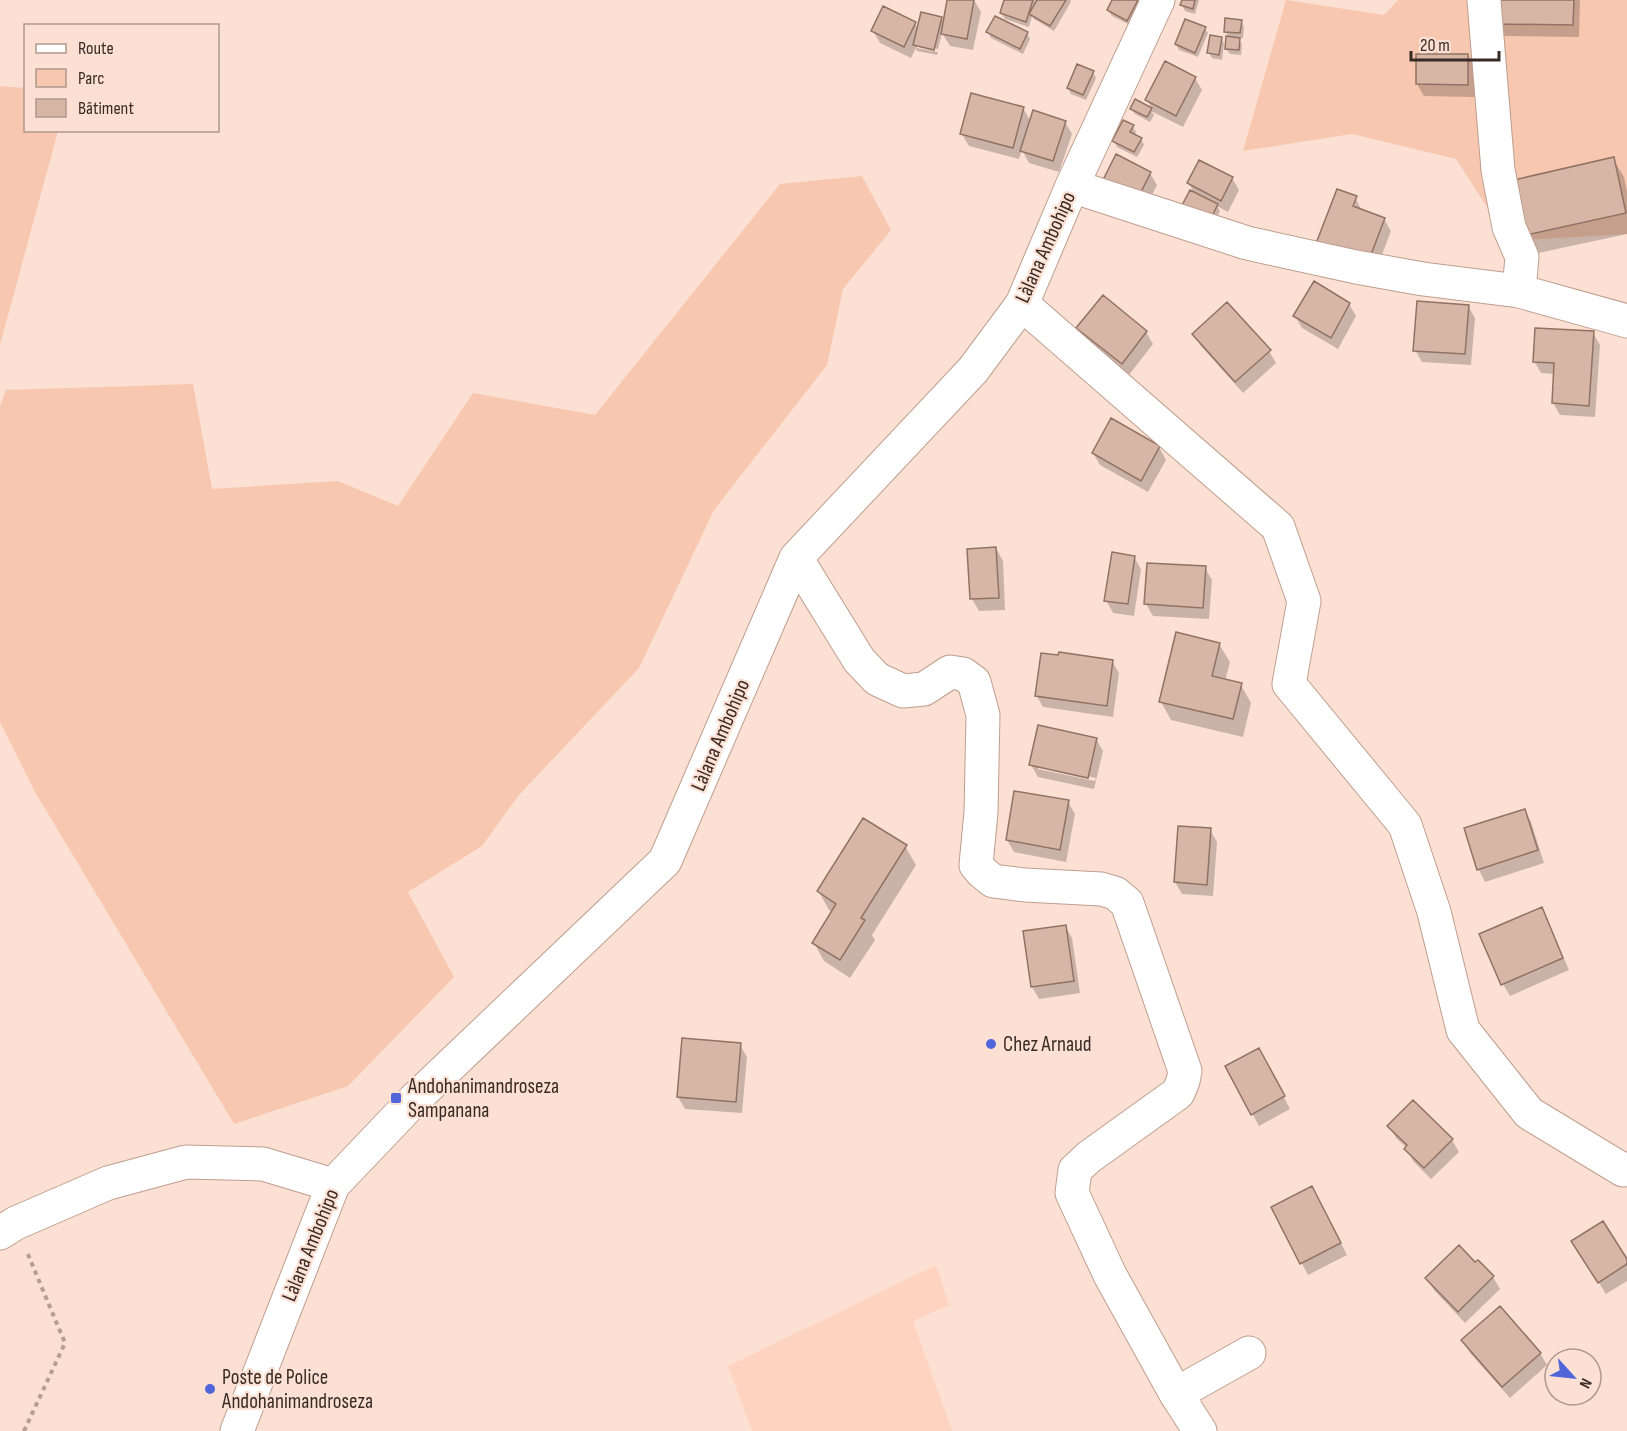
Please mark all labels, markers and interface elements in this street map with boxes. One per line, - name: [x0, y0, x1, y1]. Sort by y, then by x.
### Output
- legend: [24, 24, 219, 132]
- scale bar: [1411, 24, 1500, 62]
- text: 20 m: [1420, 35, 1450, 56]
- text: Route: [78, 38, 114, 59]
- text: Parc: [78, 68, 104, 89]
- text: Bâtiment: [78, 98, 134, 119]
- street label: Làlana Ambohipo: [1010, 188, 1081, 307]
- street label: Làlana Ambohipo: [686, 676, 755, 795]
- place label: Chez Arnaud: [1003, 1032, 1092, 1057]
- marker: Chez Arnaud: [984, 1037, 998, 1051]
- place label: Andohanimandroseza Sampanana: [407, 1074, 559, 1123]
- marker: Andohanimandroseza Sampanana: [389, 1091, 403, 1105]
- street label: Làlana Ambohipo: [277, 1185, 344, 1305]
- north arrow: [1543, 1347, 1603, 1407]
- place label: Poste de Police Andohanimandroseza: [221, 1365, 373, 1414]
- text: N: [1575, 1375, 1595, 1391]
- marker: Poste de Police Andohanimandroseza: [203, 1382, 217, 1396]

